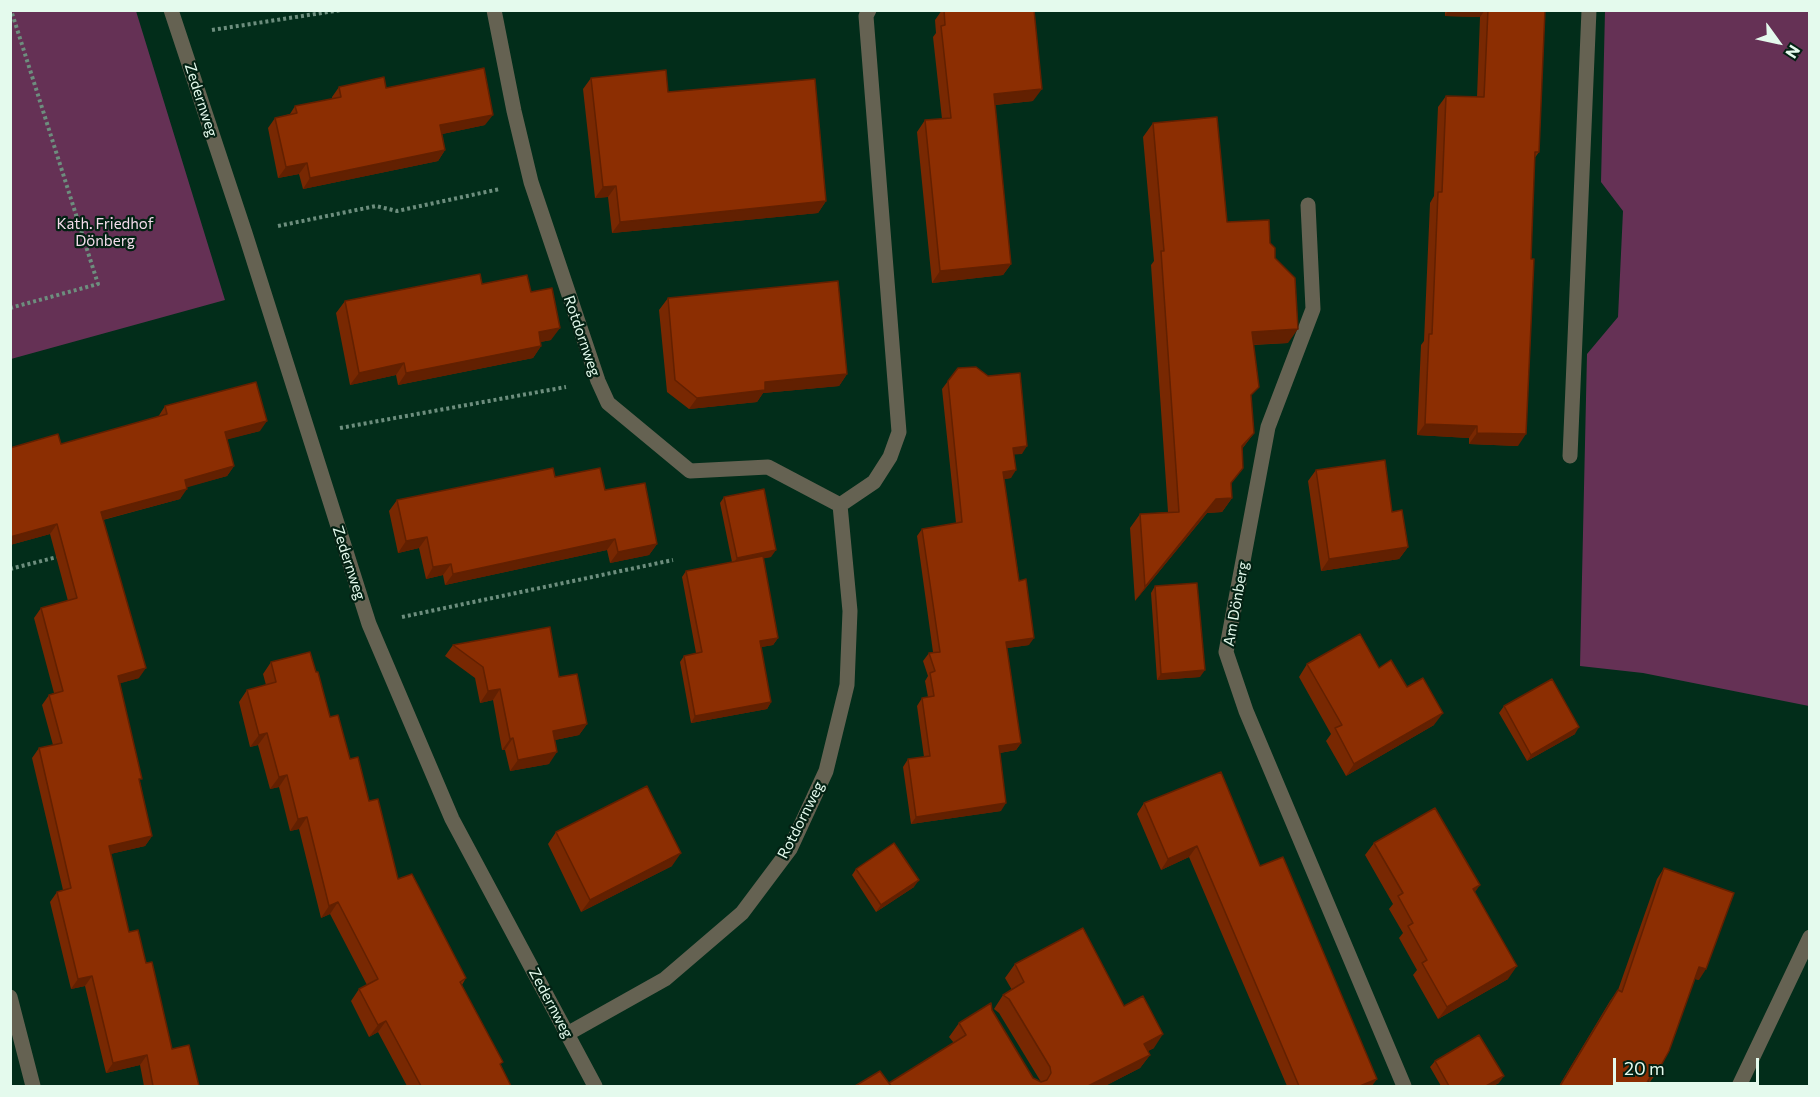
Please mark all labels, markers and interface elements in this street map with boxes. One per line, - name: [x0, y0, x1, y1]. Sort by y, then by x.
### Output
- north arrow: [1748, 12, 1808, 72]
- text: N: [1782, 42, 1805, 62]
- street label: Zedernweg: [181, 61, 221, 139]
- park label: Kath. Friedhof Dönberg: [56, 215, 154, 250]
- street label: Rotdornweg: [560, 293, 604, 379]
- street label: Zedernweg: [329, 524, 369, 602]
- street label: Am Dönberg: [1220, 560, 1252, 648]
- street label: Rotdornweg: [774, 778, 828, 862]
- street label: Zedernweg: [525, 965, 577, 1041]
- scale bar: [1616, 1046, 1762, 1084]
- text: 20 m: [1624, 1057, 1665, 1079]

